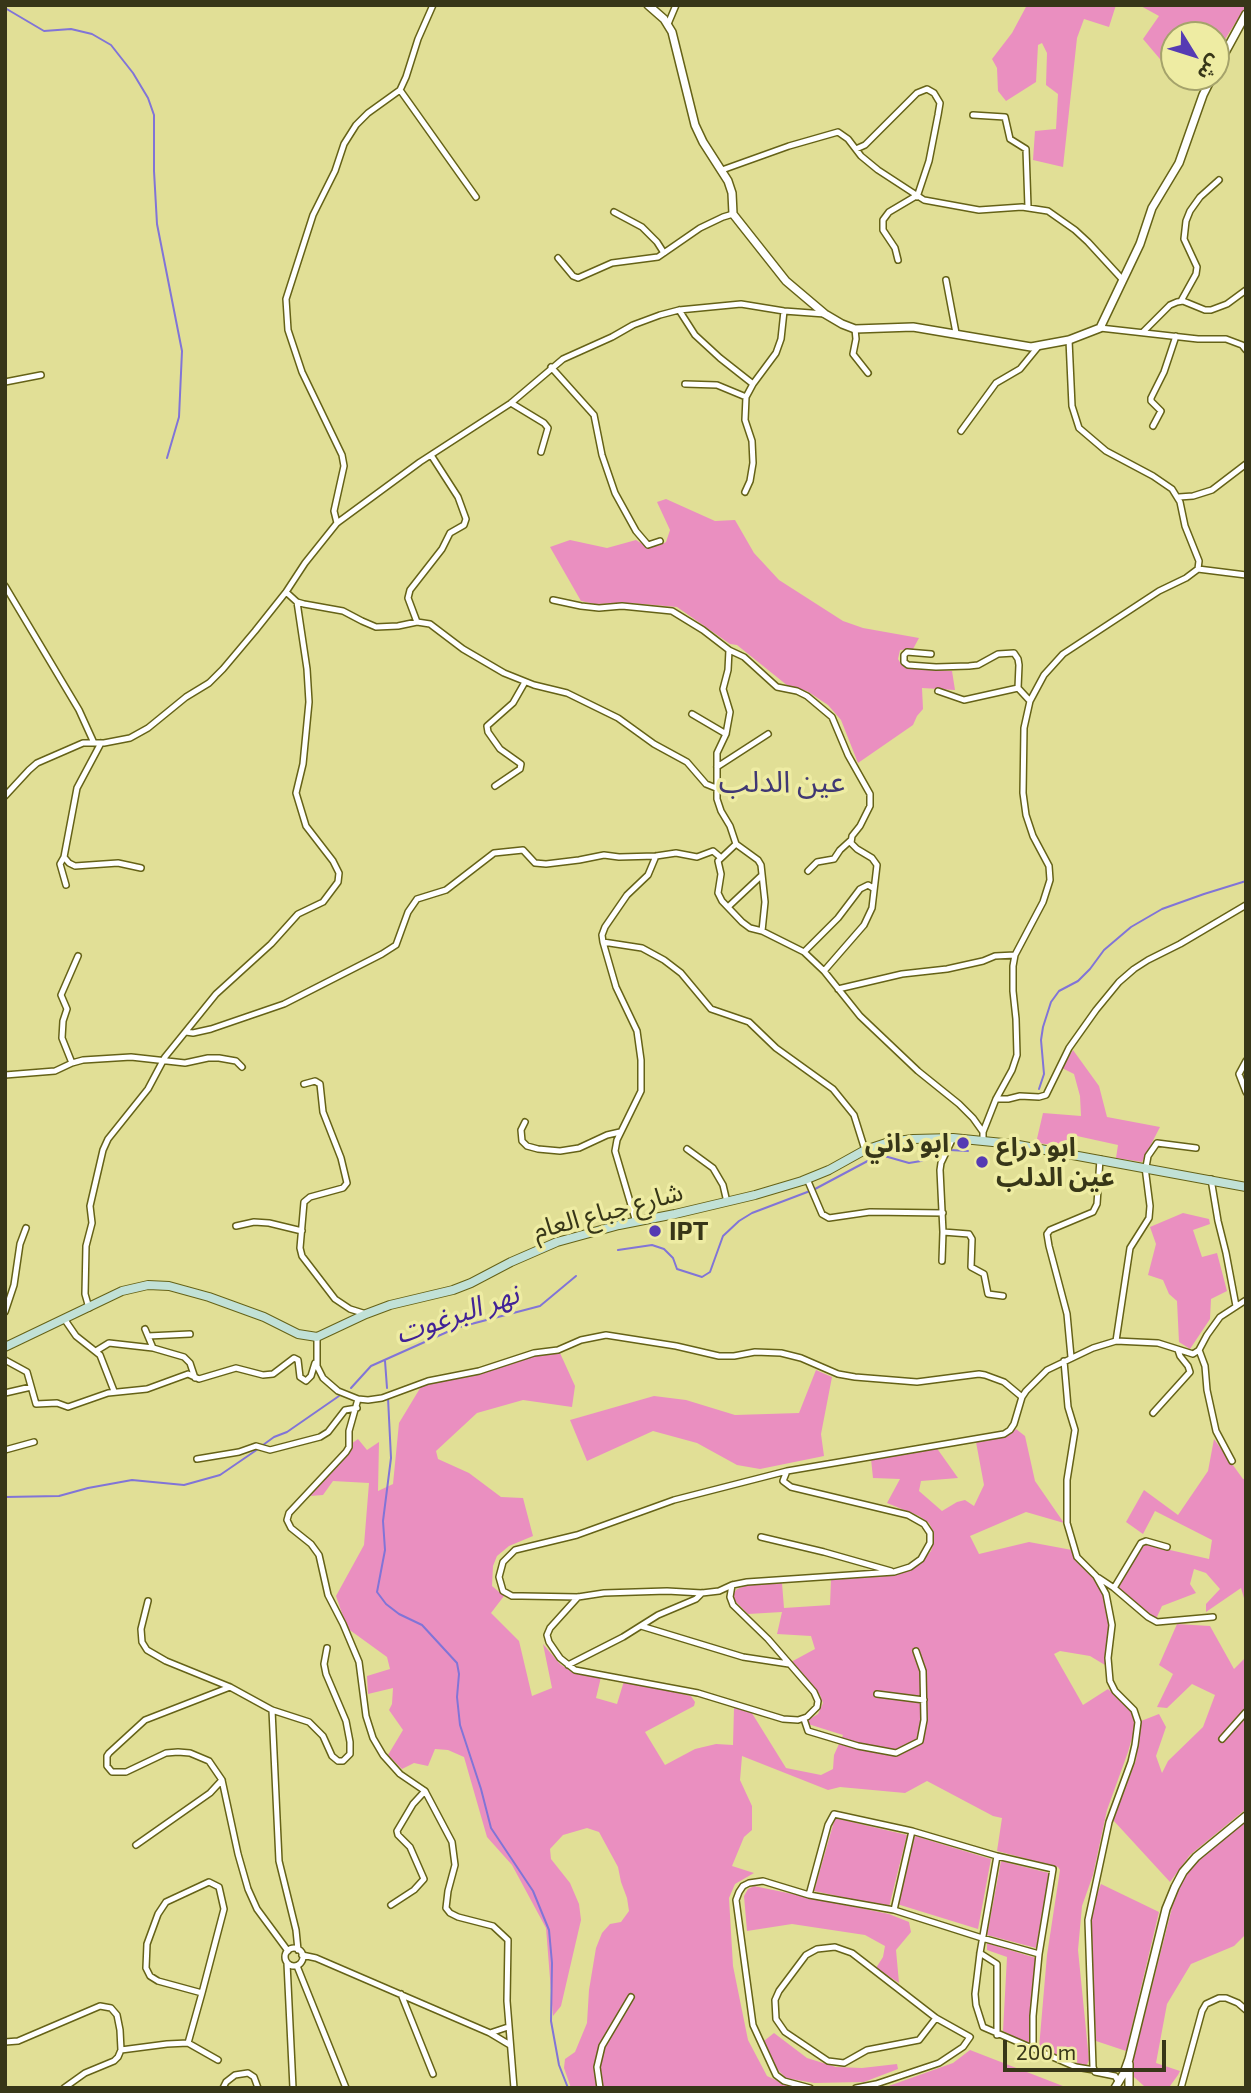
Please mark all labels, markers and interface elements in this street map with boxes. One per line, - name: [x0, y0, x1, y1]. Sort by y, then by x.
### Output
- north arrow: [1160, 21, 1230, 91]
- text: ش: [1193, 51, 1227, 85]
- district label: عين الدلب: [719, 764, 845, 800]
- place label: ابو داني: [865, 1127, 949, 1159]
- place label: ابو دراع عين الدلب: [996, 1131, 1115, 1192]
- marker: ابو داني: [955, 1135, 971, 1151]
- marker: ابو دراع عين الدلب: [974, 1154, 990, 1170]
- street label: شارع جباع العام: [530, 1176, 686, 1246]
- place label: IPT: [669, 1215, 708, 1247]
- marker: IPT: [647, 1223, 663, 1239]
- water label: نهر البرغوت: [391, 1277, 523, 1351]
- scale bar: [1006, 2026, 1169, 2070]
- text: 200 m: [1016, 2039, 1076, 2064]

